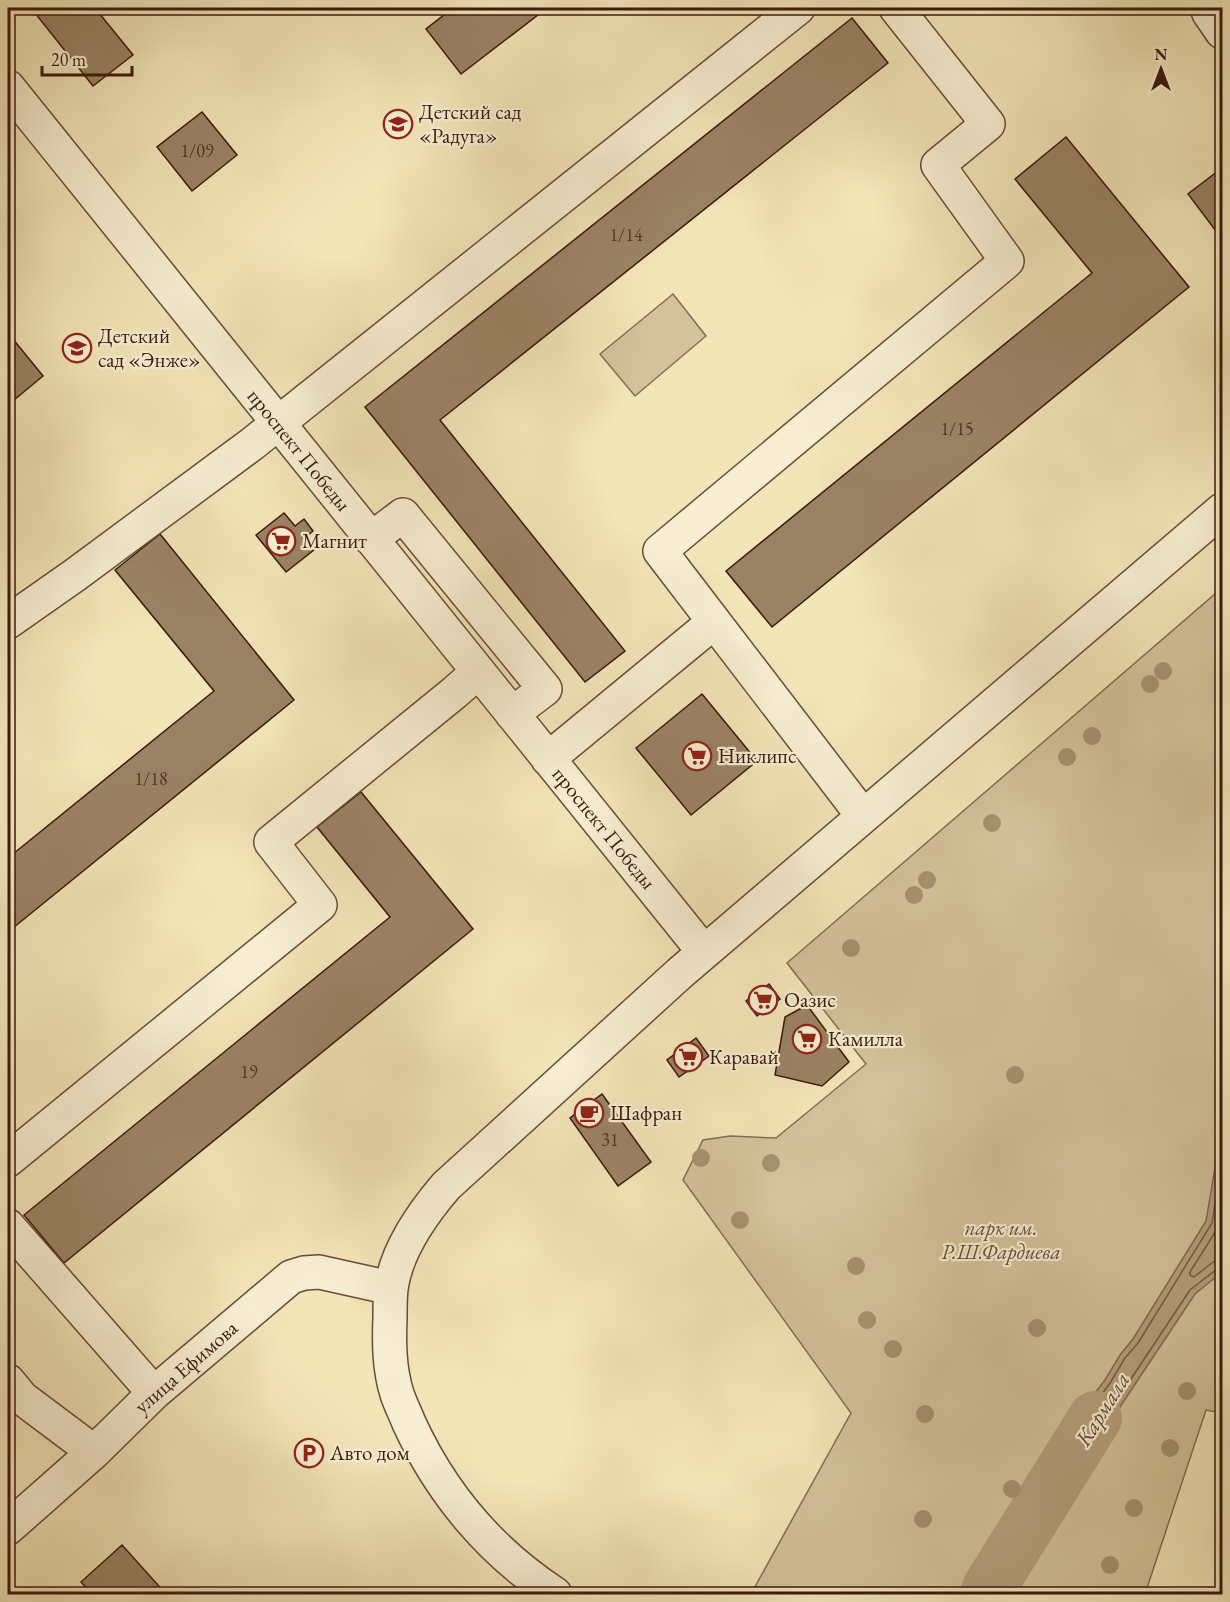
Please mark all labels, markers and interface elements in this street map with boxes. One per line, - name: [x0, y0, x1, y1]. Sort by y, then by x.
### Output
- scale bar: [42, 39, 132, 77]
- north arrow: [1131, 39, 1191, 99]
- text: N: [1155, 44, 1168, 65]
- text: 20 m: [51, 48, 86, 71]
- place label: Детский сад «Радуга»: [419, 98, 522, 149]
- school or university icon: Детский сад «Радуга»: [382, 108, 414, 140]
- house number: 1/09: [180, 139, 214, 162]
- house number: 1/14: [609, 223, 643, 246]
- place label: Детский сад «Энже»: [98, 322, 200, 373]
- school or university icon: Детский сад «Энже»: [61, 332, 93, 364]
- street label: проспект Победы: [242, 383, 357, 517]
- house number: 1/15: [940, 417, 974, 440]
- supermarket icon: Магнит: [265, 525, 297, 557]
- place label: Магнит: [302, 527, 367, 554]
- supermarket icon: Никлипс: [681, 740, 713, 772]
- place label: Никлипс: [718, 742, 796, 769]
- street label: проспект Победы: [547, 761, 662, 895]
- house number: 1/18: [134, 767, 168, 790]
- supermarket icon: Оазис: [747, 984, 779, 1016]
- place label: Оазис: [784, 986, 836, 1013]
- supermarket icon: Камилла: [791, 1023, 823, 1055]
- place label: Камилла: [828, 1025, 904, 1052]
- supermarket icon: Каравай: [672, 1041, 704, 1073]
- place label: Каравай: [709, 1043, 779, 1070]
- house number: 19: [240, 1060, 258, 1083]
- cafe icon: Шафран: [573, 1097, 605, 1129]
- place label: Шафран: [610, 1099, 682, 1126]
- house number: 31: [601, 1128, 619, 1151]
- park label: парк им. Р.Ш.Фардиева: [941, 1214, 1061, 1265]
- street label: улица Ефимова: [128, 1314, 244, 1419]
- water label: Кармала: [1068, 1367, 1136, 1452]
- parking icon: Авто дом: [293, 1437, 325, 1469]
- place label: Авто дом: [329, 1439, 410, 1466]

